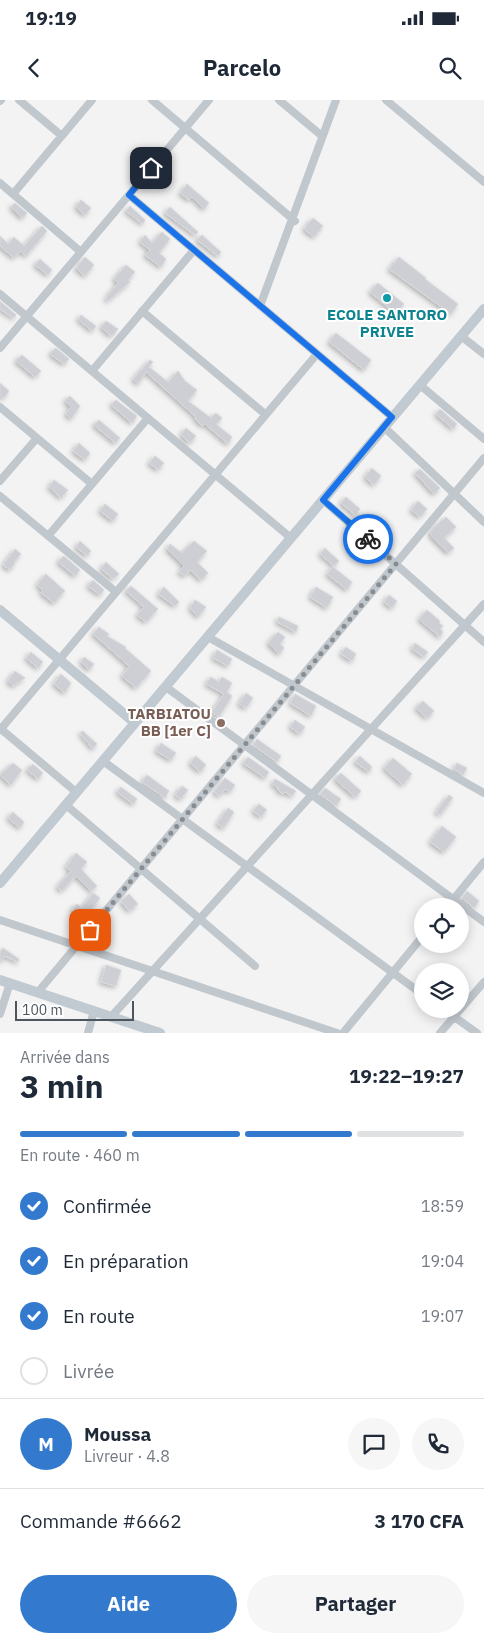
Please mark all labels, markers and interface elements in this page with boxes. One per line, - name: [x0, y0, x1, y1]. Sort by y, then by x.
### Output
- text: 19:19: [25, 6, 77, 30]
- text: Parcelo: [203, 53, 281, 82]
- icon: back: [20, 54, 48, 82]
- icon: search: [436, 54, 464, 82]
- pin: [130, 147, 172, 189]
- icon: home: [137, 154, 165, 182]
- marker: ECOLE SANTORO PRIVEE: [381, 292, 393, 304]
- place label: ECOLE SANTORO PRIVEE: [327, 305, 447, 341]
- courier: [343, 514, 393, 564]
- icon: bike: [354, 525, 382, 553]
- place label: TARBIATOU BB [1er C]: [128, 704, 211, 740]
- marker: TARBIATOU BB [1er C]: [215, 717, 227, 729]
- map controls: [414, 898, 469, 1018]
- button: locate: [414, 898, 469, 953]
- pin: [69, 909, 111, 951]
- icon: bag: [76, 916, 104, 944]
- button: layers: [414, 963, 469, 1018]
- scale bar: [15, 998, 134, 1021]
- text: 100 m: [22, 1001, 63, 1019]
- text: Arrivée dans: [20, 1047, 110, 1067]
- text: 19:22–19:27: [349, 1064, 464, 1088]
- text: 3 min: [20, 1065, 104, 1107]
- text: En route · 460 m: [20, 1145, 140, 1165]
- icon: check: [20, 1192, 48, 1220]
- text: Confirmée: [63, 1194, 151, 1218]
- text: 18:59: [421, 1196, 464, 1216]
- icon: check: [20, 1247, 48, 1275]
- text: En préparation: [63, 1249, 189, 1273]
- text: 19:04: [421, 1251, 464, 1271]
- icon: check: [20, 1302, 48, 1330]
- text: En route: [63, 1304, 135, 1328]
- text: 19:07: [421, 1306, 464, 1326]
- text: Livrée: [63, 1359, 114, 1383]
- button: chat: [348, 1418, 400, 1470]
- button: phone: [412, 1418, 464, 1470]
- text: Moussa: [84, 1422, 151, 1446]
- text: M: [38, 1432, 54, 1456]
- text: Livreur · 4.8: [84, 1446, 170, 1466]
- text: Commande #6662: [20, 1509, 182, 1533]
- text: 3 170 CFA: [375, 1509, 464, 1533]
- button: Aide: [20, 1575, 237, 1633]
- button: Partager: [247, 1575, 464, 1633]

